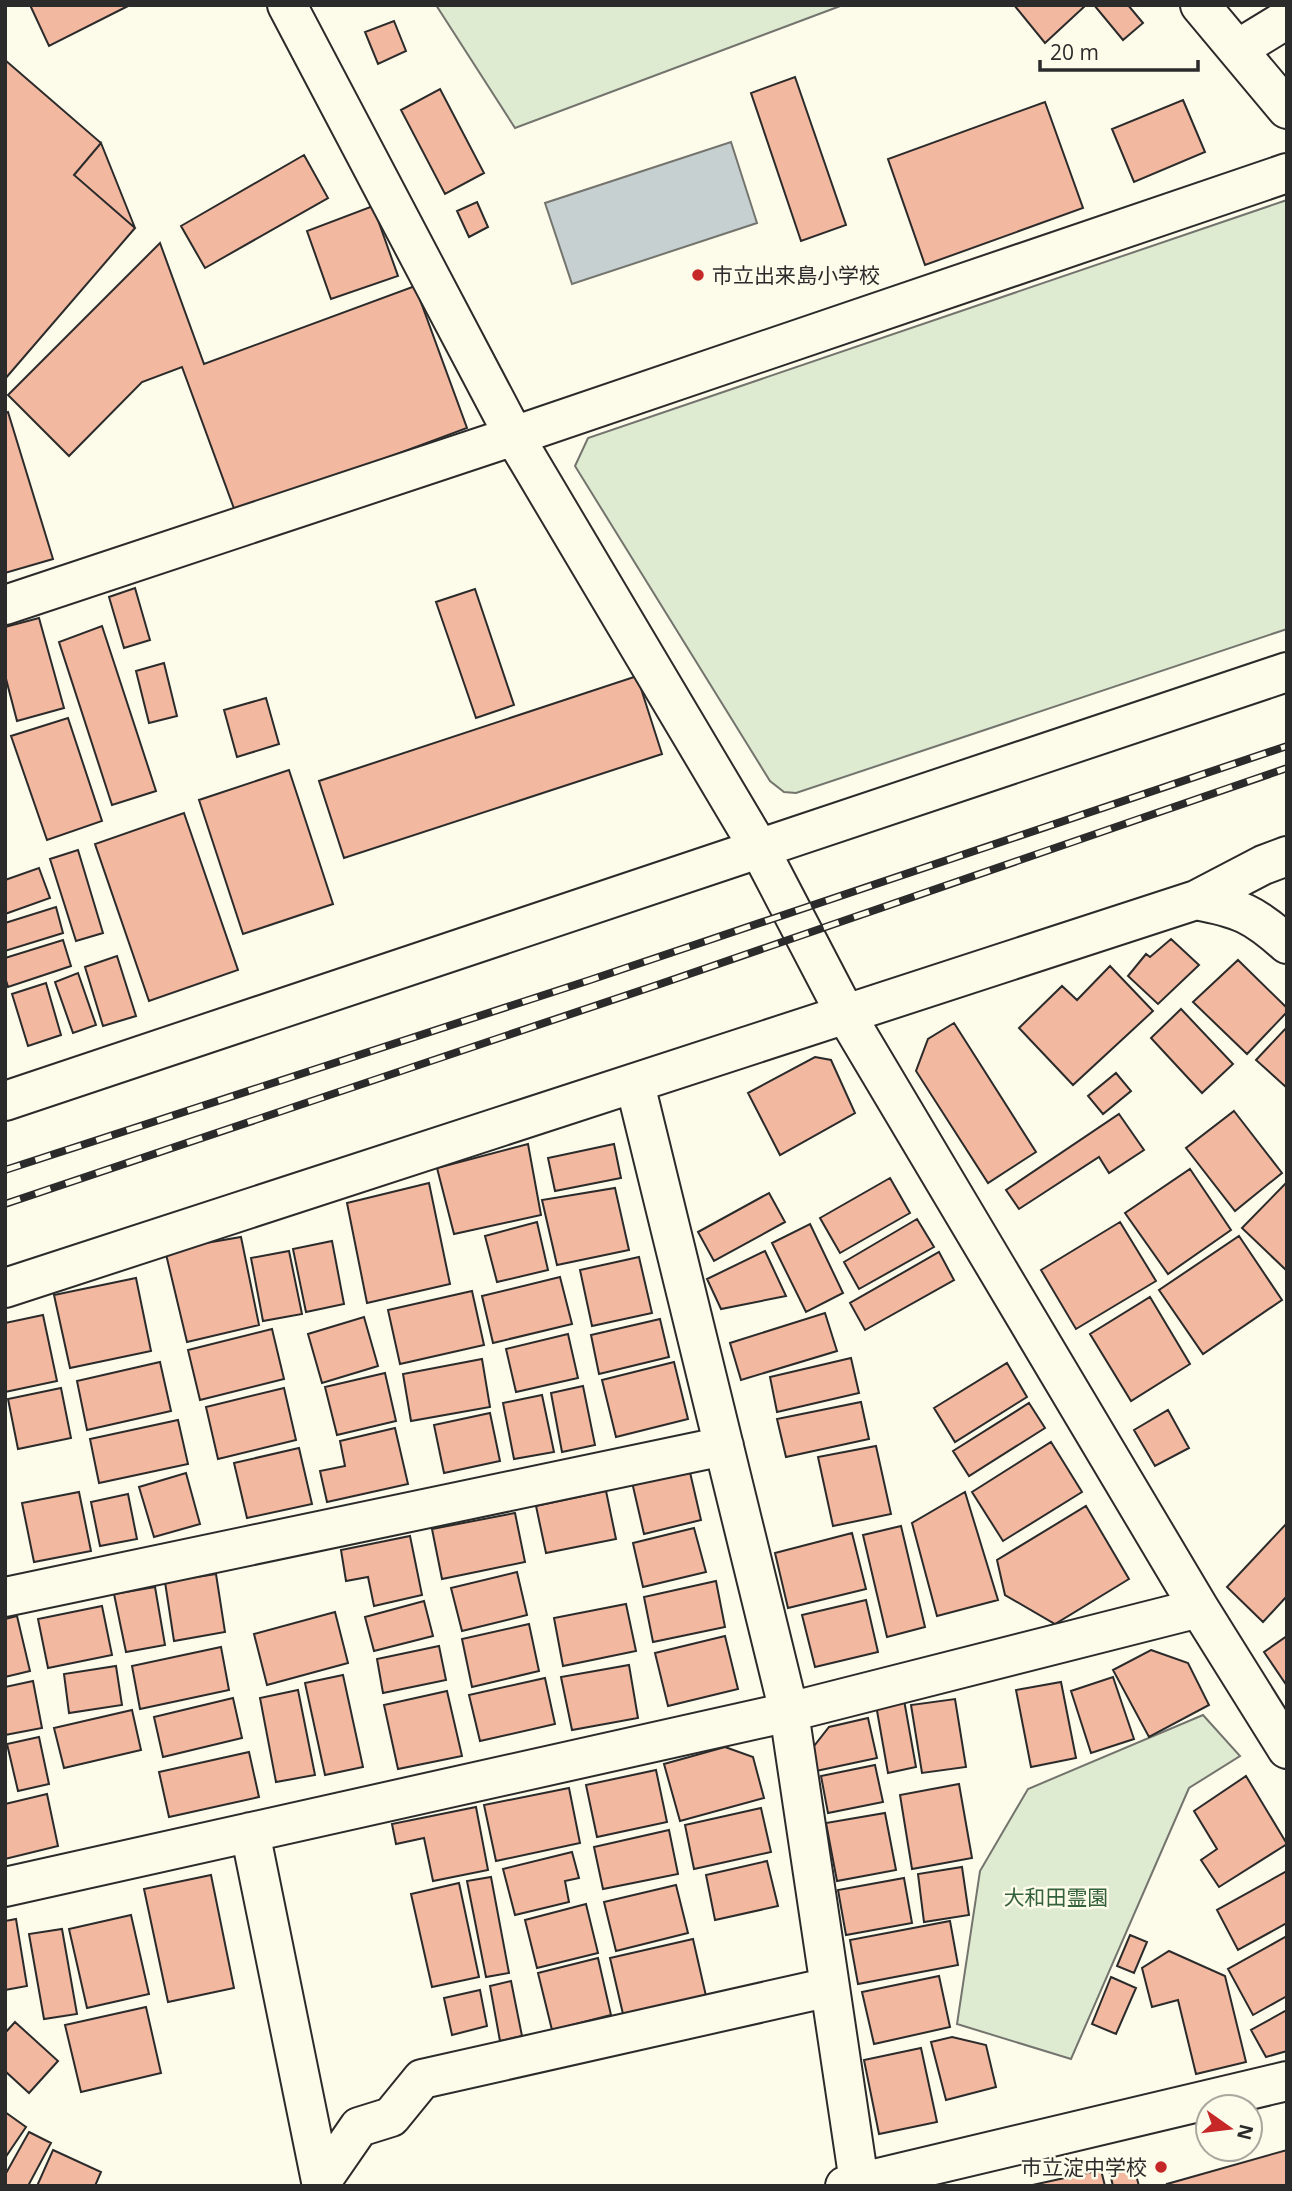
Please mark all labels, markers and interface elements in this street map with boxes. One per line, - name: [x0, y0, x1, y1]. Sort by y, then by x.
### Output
- scale bar: [1040, 28, 1198, 72]
- text: 20 m: [1050, 38, 1099, 66]
- place label: 市立出来島小学校: [712, 261, 880, 289]
- marker: 市立出来島小学校: [690, 267, 706, 283]
- park label: 大和田霊園: [1004, 1883, 1109, 1911]
- north arrow: [1194, 2093, 1264, 2163]
- text: N: [1231, 2121, 1260, 2143]
- place label: 市立淀中学校: [1021, 2153, 1147, 2181]
- marker: 市立淀中学校: [1153, 2159, 1169, 2175]

